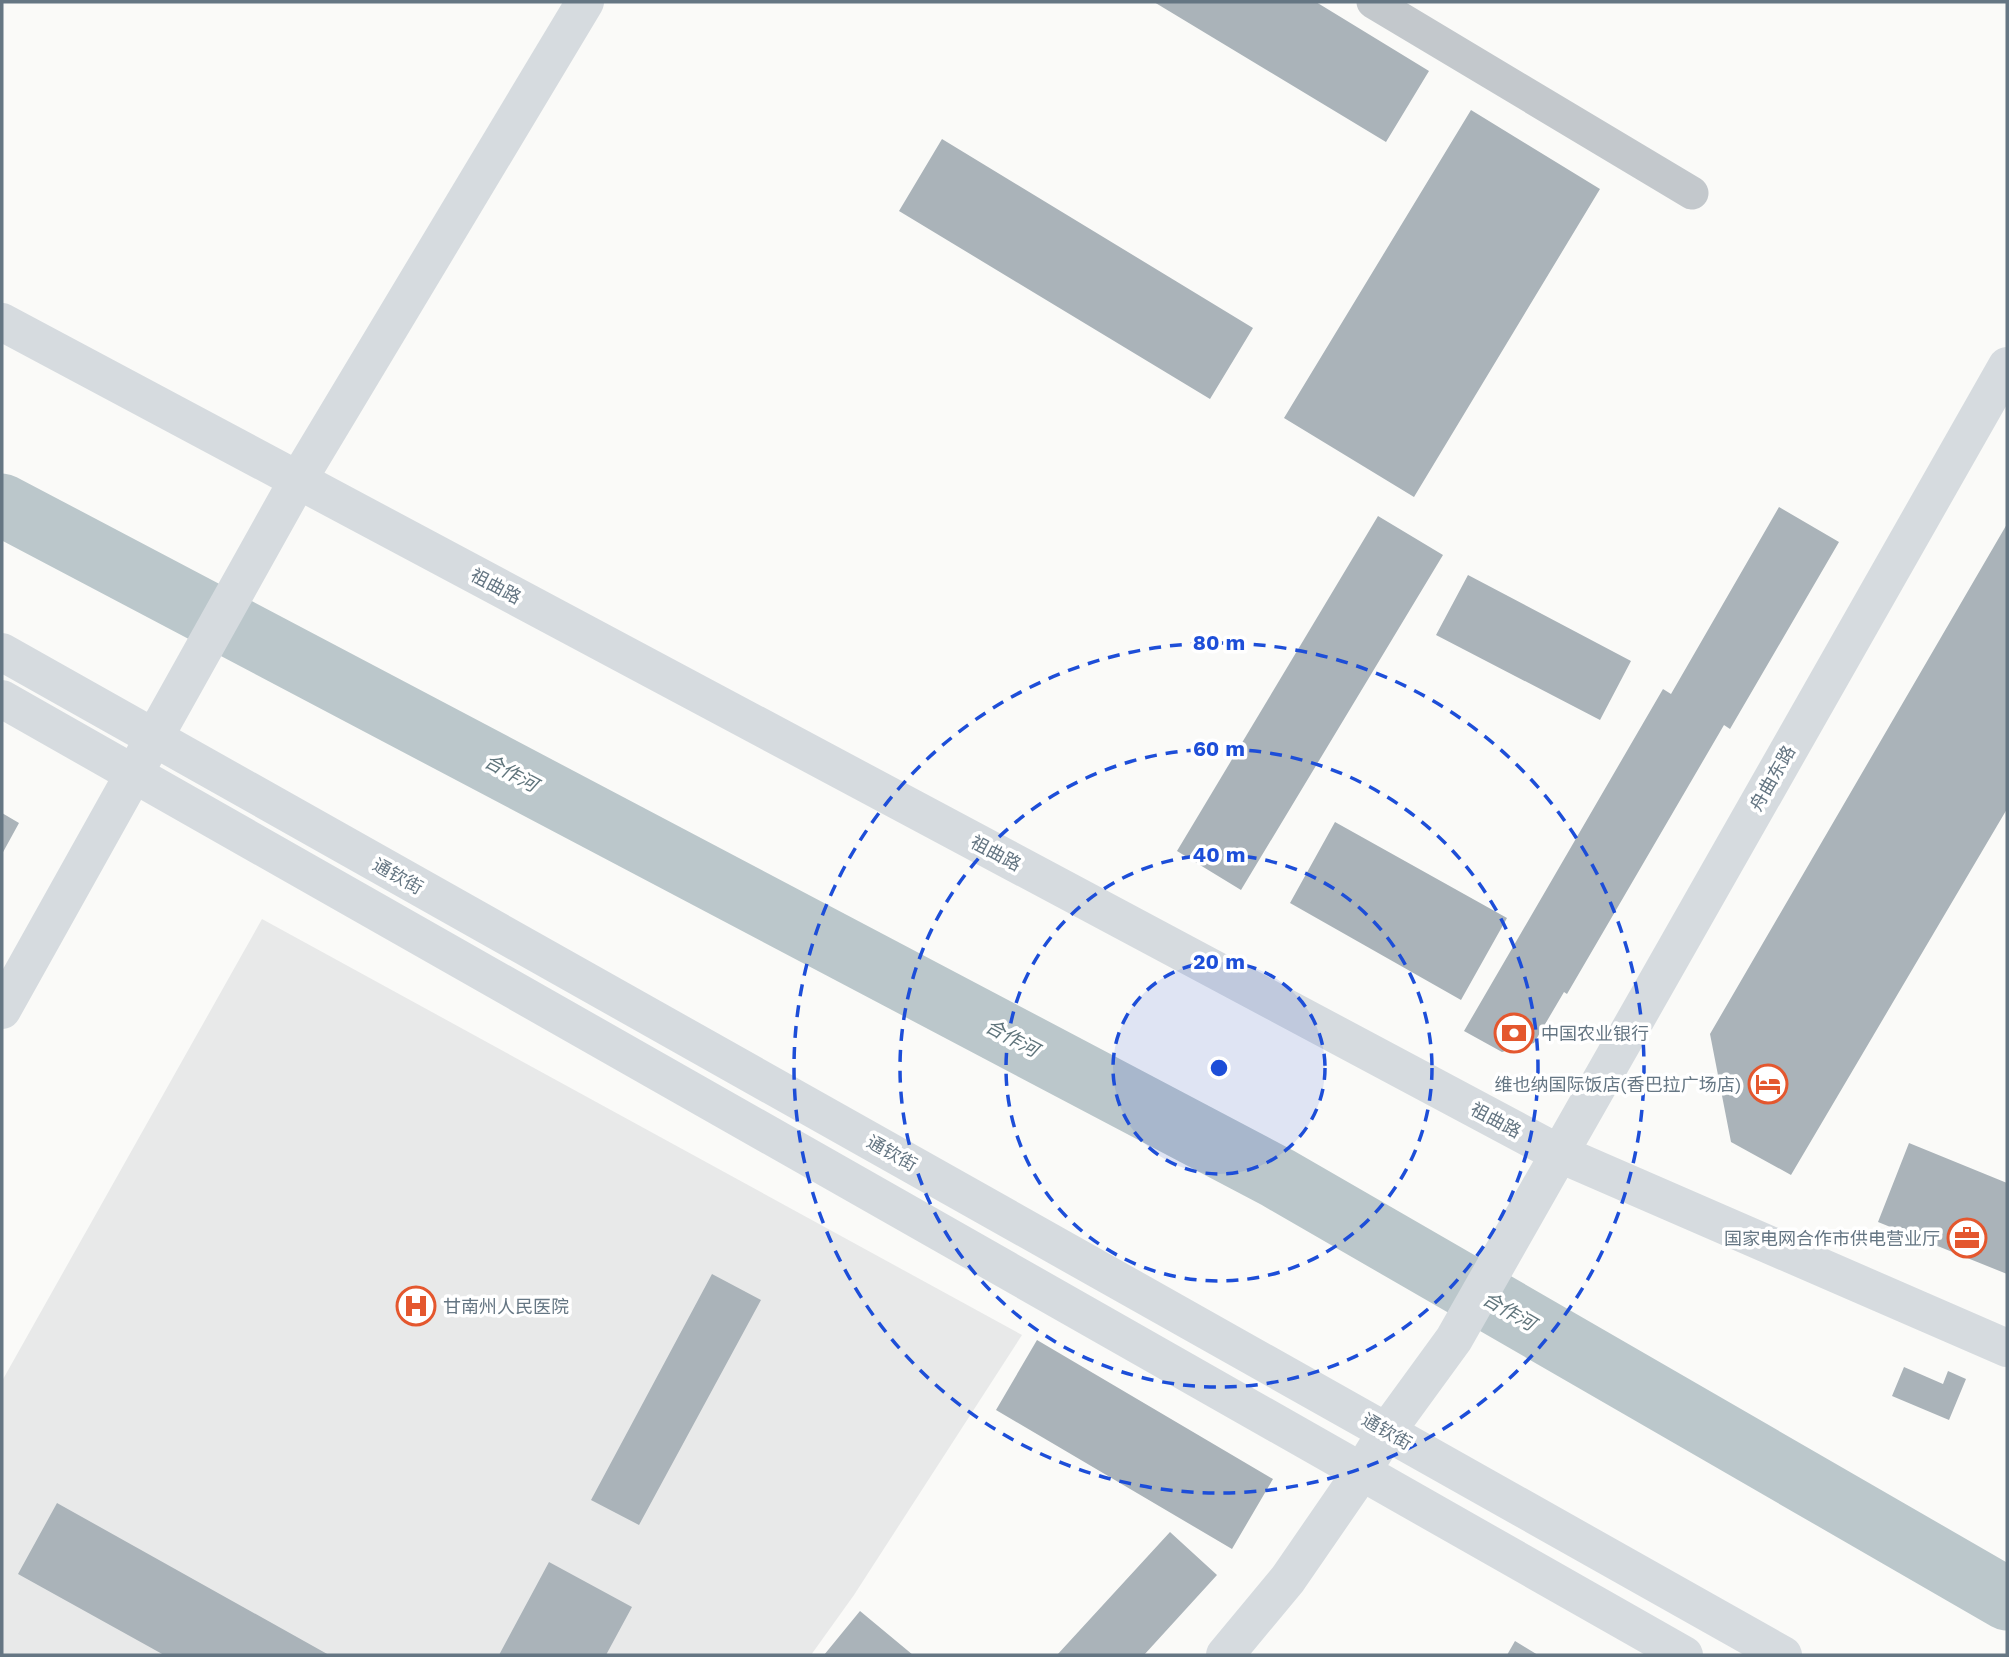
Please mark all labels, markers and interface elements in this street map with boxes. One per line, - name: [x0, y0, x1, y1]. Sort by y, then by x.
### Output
- street label: 祖曲路: [467, 564, 525, 608]
- text: 80 m: [1193, 630, 1245, 655]
- text: 60 m: [1193, 736, 1245, 761]
- street label: 舟曲东路: [1745, 742, 1799, 814]
- water label: 合作河: [480, 749, 545, 798]
- street label: 祖曲路: [967, 831, 1025, 875]
- text: 40 m: [1193, 842, 1245, 867]
- street label: 通钦街: [369, 854, 427, 898]
- text: 20 m: [1193, 949, 1245, 974]
- bank icon: 中国农业银行: [1493, 1012, 1535, 1054]
- water label: 合作河: [981, 1014, 1046, 1063]
- place label: 中国农业银行: [1541, 1023, 1649, 1044]
- centre of rings: [1207, 1056, 1231, 1080]
- hotel icon: 维也纳国际饭店(香巴拉广场店): [1747, 1063, 1789, 1105]
- place label: 维也纳国际饭店(香巴拉广场店): [1494, 1074, 1741, 1095]
- street label: 祖曲路: [1467, 1098, 1525, 1142]
- street label: 通钦街: [863, 1131, 921, 1175]
- office icon: 国家电网合作市供电营业厅: [1946, 1217, 1988, 1259]
- place label: 国家电网合作市供电营业厅: [1724, 1228, 1940, 1249]
- hospital icon: 甘南州人民医院: [395, 1285, 437, 1327]
- water label: 合作河: [1479, 1287, 1543, 1337]
- place label: 甘南州人民医院: [443, 1296, 569, 1317]
- street label: 通钦街: [1358, 1408, 1416, 1454]

